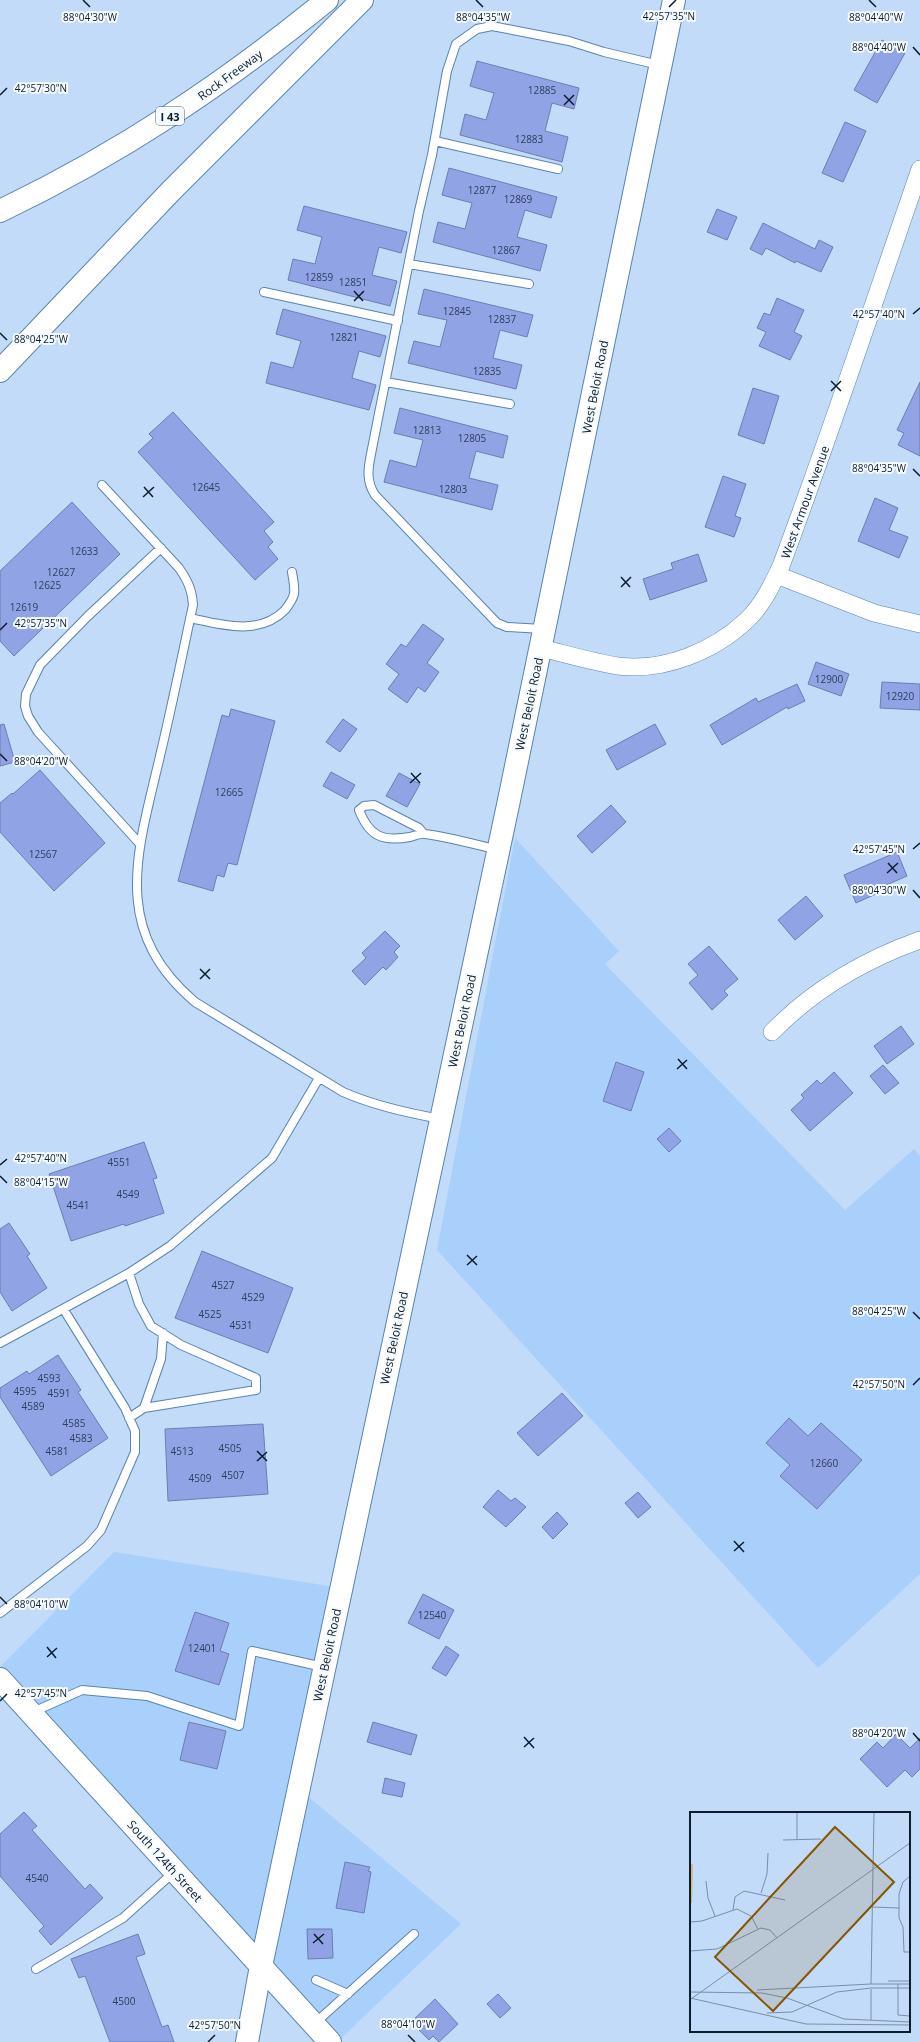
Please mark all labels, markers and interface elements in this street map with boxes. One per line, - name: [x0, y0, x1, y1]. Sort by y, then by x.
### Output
- text: 42°57'35"N: [643, 9, 695, 23]
- text: 88°04'30"W: [63, 10, 118, 24]
- text: 88°04'35"W: [456, 10, 511, 24]
- text: 88°04'40"W: [849, 10, 904, 24]
- text: 88°04'40"W: [852, 40, 907, 54]
- street label: Rock Freeway: [194, 45, 267, 104]
- text: 42°57'30"N: [15, 81, 67, 95]
- house number: 12885: [528, 83, 557, 97]
- road number: I 43: [156, 107, 184, 125]
- house number: 12883: [515, 132, 544, 146]
- house number: 12877: [468, 183, 497, 197]
- house number: 12869: [504, 192, 533, 206]
- house number: 12867: [492, 243, 521, 257]
- house number: 12859: [305, 270, 334, 284]
- house number: 12851: [339, 275, 367, 289]
- house number: 12845: [443, 304, 472, 318]
- text: 42°57'40"N: [853, 307, 905, 321]
- house number: 12837: [488, 312, 517, 326]
- house number: 12821: [330, 330, 358, 344]
- text: 88°04'25"W: [14, 332, 69, 346]
- street label: West Beloit Road: [578, 339, 612, 435]
- house number: 12835: [473, 364, 502, 378]
- house number: 12813: [413, 423, 442, 437]
- house number: 12805: [458, 431, 487, 445]
- street label: West Armour Avenue: [777, 443, 833, 561]
- text: 88°04'35"W: [852, 461, 907, 475]
- house number: 12645: [192, 480, 221, 494]
- house number: 12803: [439, 482, 468, 496]
- house number: 12633: [70, 544, 99, 558]
- house number: 12627: [47, 565, 76, 579]
- house number: 12625: [33, 578, 62, 592]
- house number: 12619: [10, 600, 39, 614]
- text: 42°57'35"N: [15, 616, 67, 630]
- street label: West Beloit Road: [511, 656, 547, 752]
- house number: 12900: [815, 672, 844, 686]
- house number: 12920: [886, 689, 915, 703]
- text: 88°04'20"W: [14, 754, 69, 768]
- house number: 12665: [215, 785, 244, 799]
- text: 42°57'45"N: [853, 842, 905, 856]
- house number: 12567: [29, 847, 58, 861]
- text: 88°04'30"W: [852, 883, 907, 897]
- street label: West Beloit Road: [444, 973, 480, 1069]
- text: 42°57'40"N: [15, 1151, 67, 1165]
- house number: 4551: [108, 1155, 130, 1169]
- text: 88°04'15"W: [14, 1175, 69, 1189]
- house number: 4549: [117, 1187, 140, 1201]
- house number: 4541: [67, 1198, 89, 1212]
- house number: 4527: [212, 1278, 235, 1292]
- house number: 4529: [242, 1290, 265, 1304]
- street label: West Beloit Road: [376, 1290, 412, 1386]
- text: 88°04'25"W: [852, 1304, 907, 1318]
- house number: 4525: [199, 1307, 222, 1321]
- house number: 4531: [230, 1318, 252, 1332]
- house number: 4593: [38, 1371, 61, 1385]
- text: 42°57'50"N: [853, 1377, 905, 1391]
- house number: 4595: [14, 1384, 37, 1398]
- house number: 4591: [48, 1386, 70, 1400]
- house number: 4589: [22, 1399, 45, 1413]
- house number: 4585: [63, 1416, 86, 1430]
- house number: 4583: [70, 1431, 93, 1445]
- house number: 4505: [219, 1441, 242, 1455]
- house number: 4581: [46, 1444, 68, 1458]
- house number: 4513: [171, 1444, 194, 1458]
- house number: 12660: [810, 1456, 839, 1470]
- house number: 4507: [222, 1468, 245, 1482]
- house number: 4509: [189, 1471, 212, 1485]
- text: 88°04'10"W: [14, 1597, 69, 1611]
- street label: West Beloit Road: [309, 1607, 345, 1703]
- house number: 12540: [418, 1608, 447, 1622]
- house number: 12401: [188, 1641, 216, 1655]
- text: 42°57'45"N: [15, 1686, 67, 1700]
- text: 88°04'20"W: [852, 1726, 907, 1740]
- inset map: [690, 1812, 910, 2032]
- street label: South 124th Street: [124, 1816, 206, 1906]
- house number: 4540: [26, 1871, 49, 1885]
- house number: 4500: [113, 1994, 136, 2008]
- text: 88°04'10"W: [381, 2017, 436, 2031]
- text: 42°57'50"N: [189, 2018, 241, 2032]

